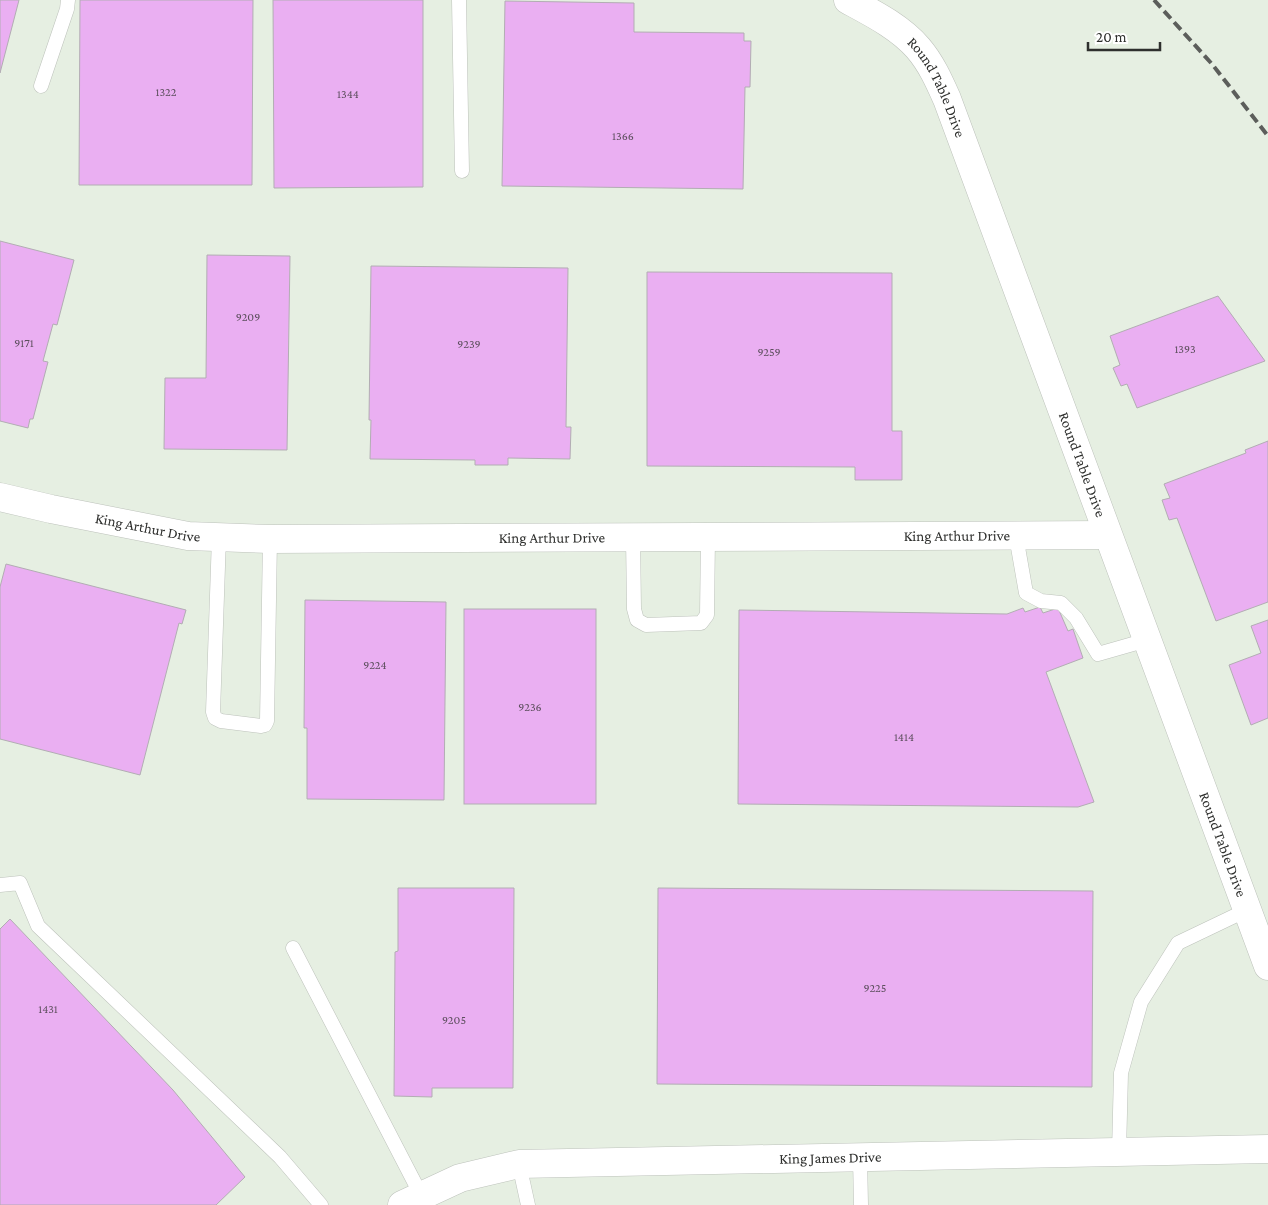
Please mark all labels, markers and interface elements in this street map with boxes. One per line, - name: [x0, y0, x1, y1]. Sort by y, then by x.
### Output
- scale bar: [1088, 20, 1160, 52]
- text: 20 m: [1096, 29, 1127, 45]
- street label: Round Table Drive: [904, 34, 969, 140]
- house number: 1322: [156, 85, 177, 99]
- house number: 1344: [337, 87, 359, 101]
- house number: 1366: [612, 129, 634, 143]
- house number: 9209: [236, 310, 260, 324]
- house number: 9171: [14, 336, 34, 350]
- house number: 9239: [457, 337, 481, 351]
- house number: 1393: [1174, 342, 1196, 356]
- house number: 9259: [757, 345, 781, 359]
- street label: Round Table Drive: [1056, 410, 1109, 520]
- street label: King Arthur Drive: [94, 510, 201, 544]
- street label: King Arthur Drive: [904, 527, 1011, 545]
- street label: King Arthur Drive: [499, 529, 606, 547]
- house number: 9224: [363, 658, 387, 672]
- house number: 9236: [518, 700, 542, 714]
- house number: 1414: [894, 730, 914, 744]
- street label: Round Table Drive: [1196, 790, 1250, 899]
- house number: 9225: [864, 981, 886, 995]
- house number: 1431: [38, 1002, 58, 1016]
- house number: 9205: [442, 1013, 466, 1027]
- street label: King James Drive: [779, 1149, 882, 1167]

